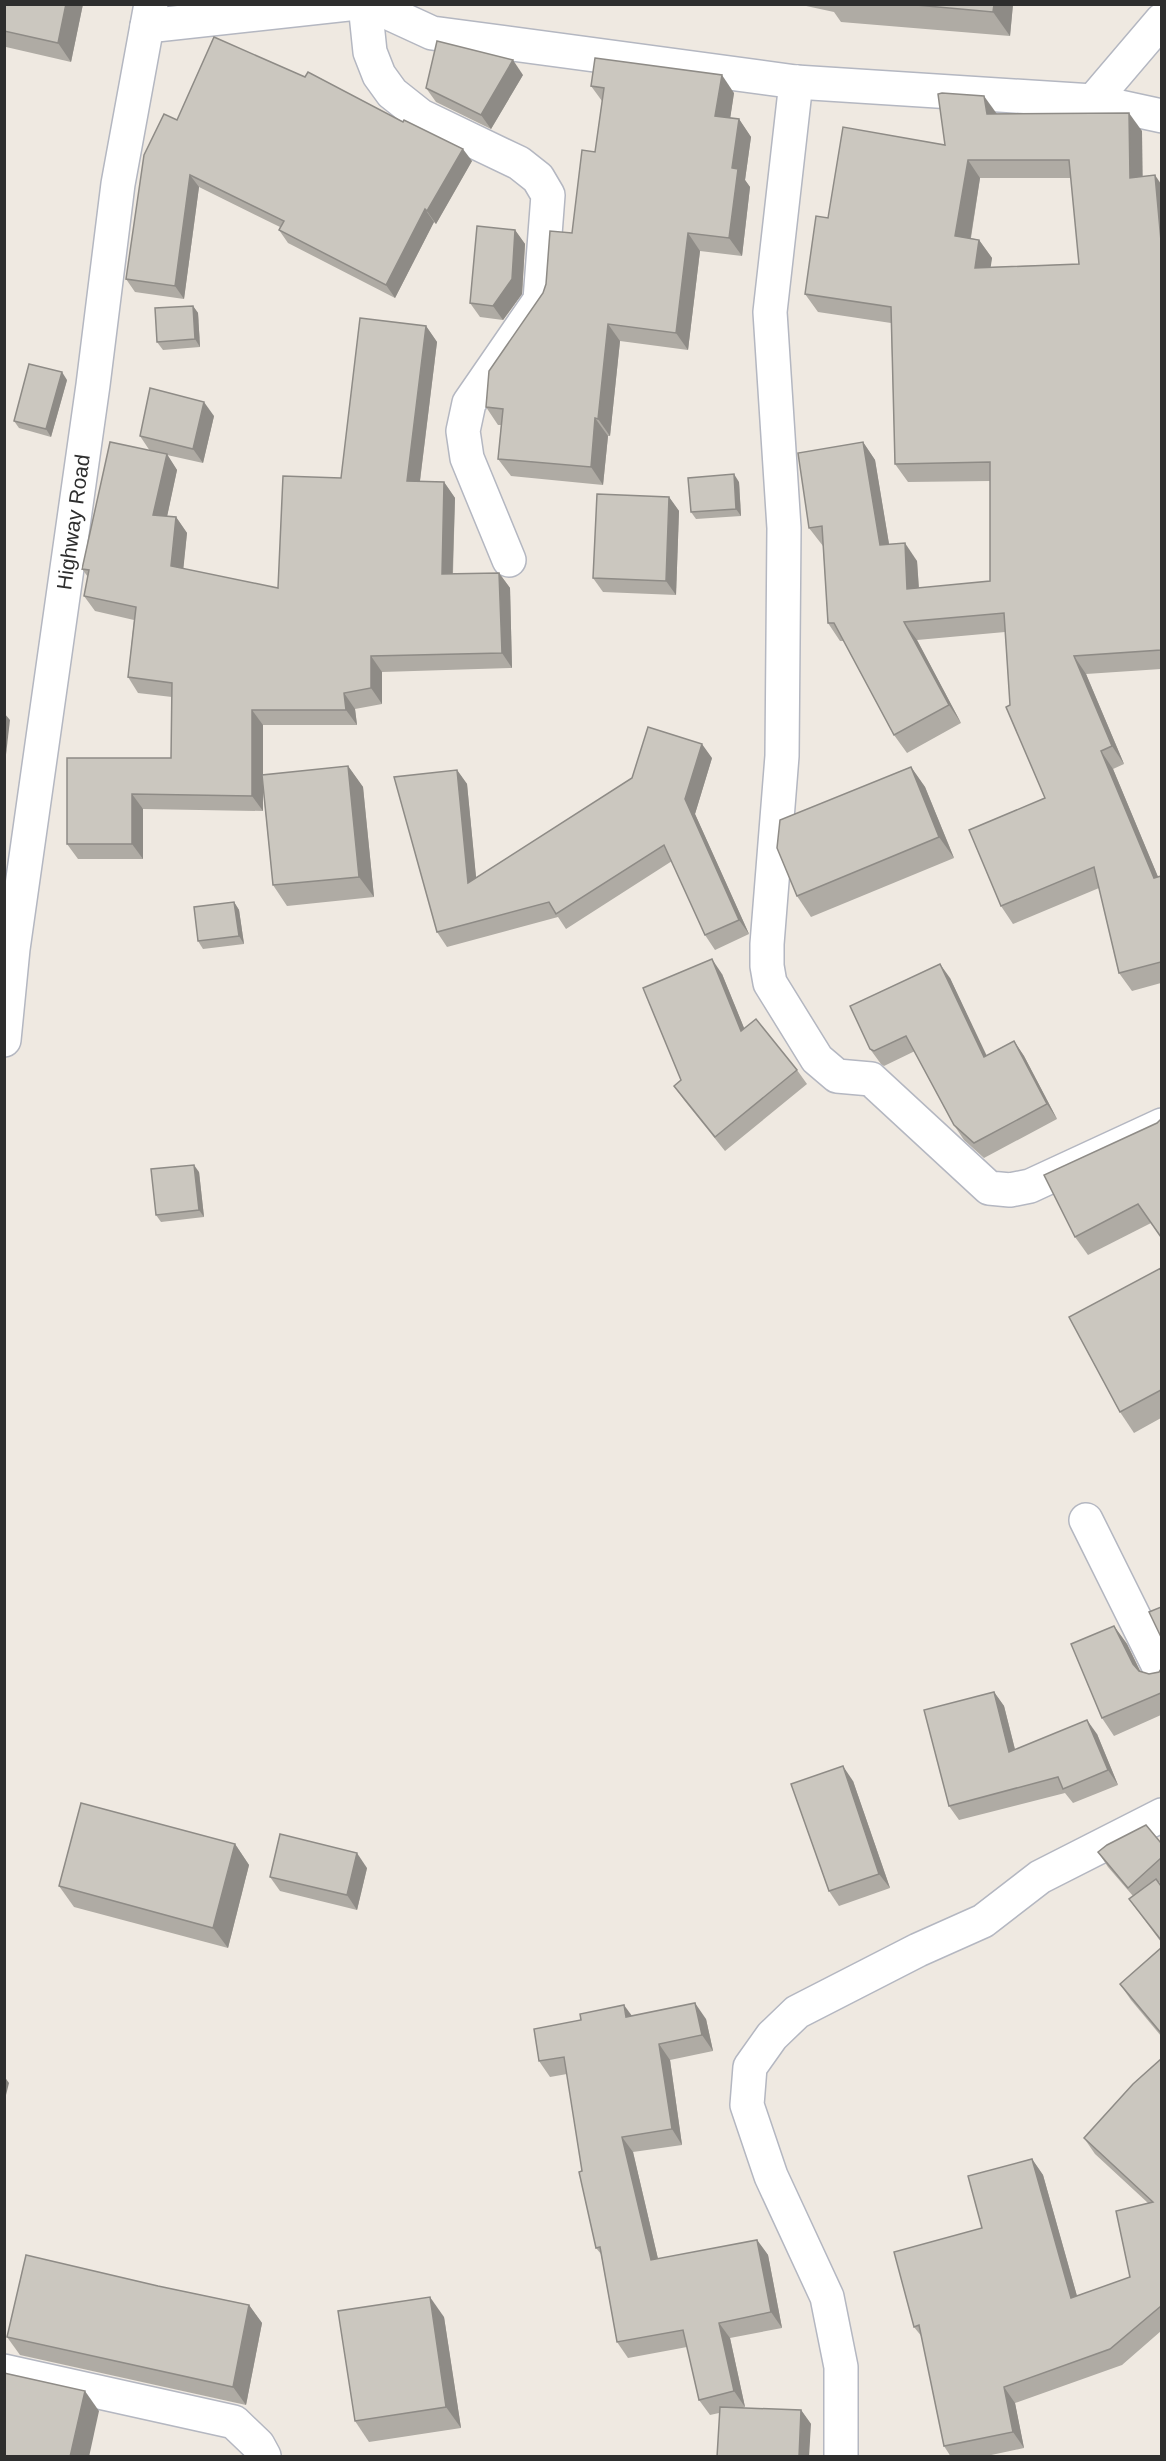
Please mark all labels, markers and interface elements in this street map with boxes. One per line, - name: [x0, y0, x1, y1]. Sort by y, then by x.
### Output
- street label: Highway Road: [52, 453, 94, 591]

